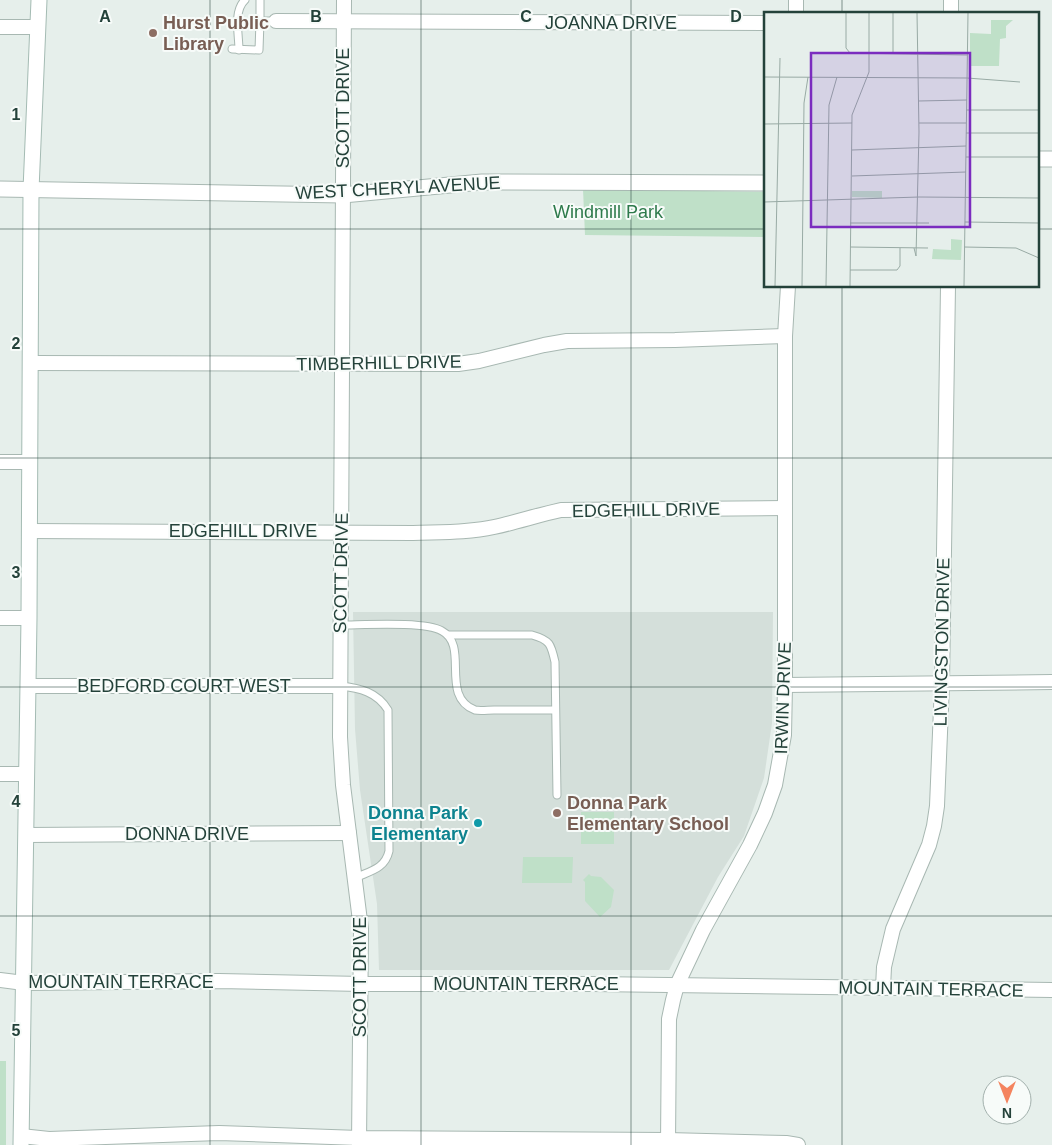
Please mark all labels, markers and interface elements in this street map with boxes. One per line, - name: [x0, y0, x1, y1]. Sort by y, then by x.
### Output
- text: A: [99, 8, 111, 25]
- text: B: [310, 8, 322, 25]
- text: C: [520, 8, 532, 25]
- text: D: [730, 8, 742, 25]
- inset map: [764, 12, 1040, 288]
- place label: Hurst Public Library: [163, 13, 269, 54]
- street label: JOANNA DRIVE: [545, 13, 677, 33]
- marker: Hurst Public Library: [147, 27, 159, 39]
- street label: SCOTT DRIVE: [333, 48, 353, 168]
- text: 1: [12, 106, 21, 123]
- street label: WEST CHERYL AVENUE: [295, 173, 501, 203]
- park label: Windmill Park: [553, 202, 664, 222]
- text: 2: [12, 335, 21, 352]
- street label: TIMBERHILL DRIVE: [296, 352, 462, 374]
- street label: EDGEHILL DRIVE: [572, 499, 720, 521]
- street label: SCOTT DRIVE: [330, 512, 352, 634]
- street label: EDGEHILL DRIVE: [169, 521, 317, 541]
- street label: LIVINGSTON DRIVE: [931, 557, 953, 727]
- text: 3: [12, 564, 21, 581]
- street label: IRWIN DRIVE: [771, 641, 795, 755]
- street label: BEDFORD COURT WEST: [77, 676, 291, 696]
- text: 4: [12, 793, 21, 810]
- place label: Donna Park Elementary School: [567, 793, 729, 834]
- place label: Donna Park Elementary: [368, 803, 469, 844]
- marker: Donna Park Elementary School: [551, 807, 563, 819]
- marker: Donna Park Elementary: [472, 817, 484, 829]
- street label: DONNA DRIVE: [125, 824, 249, 844]
- street label: SCOTT DRIVE: [350, 917, 370, 1037]
- street label: MOUNTAIN TERRACE: [28, 972, 214, 992]
- street label: MOUNTAIN TERRACE: [433, 974, 619, 994]
- street label: MOUNTAIN TERRACE: [838, 977, 1024, 1001]
- text: 5: [12, 1022, 21, 1039]
- north arrow: [982, 1075, 1032, 1125]
- text: N: [1002, 1105, 1012, 1121]

